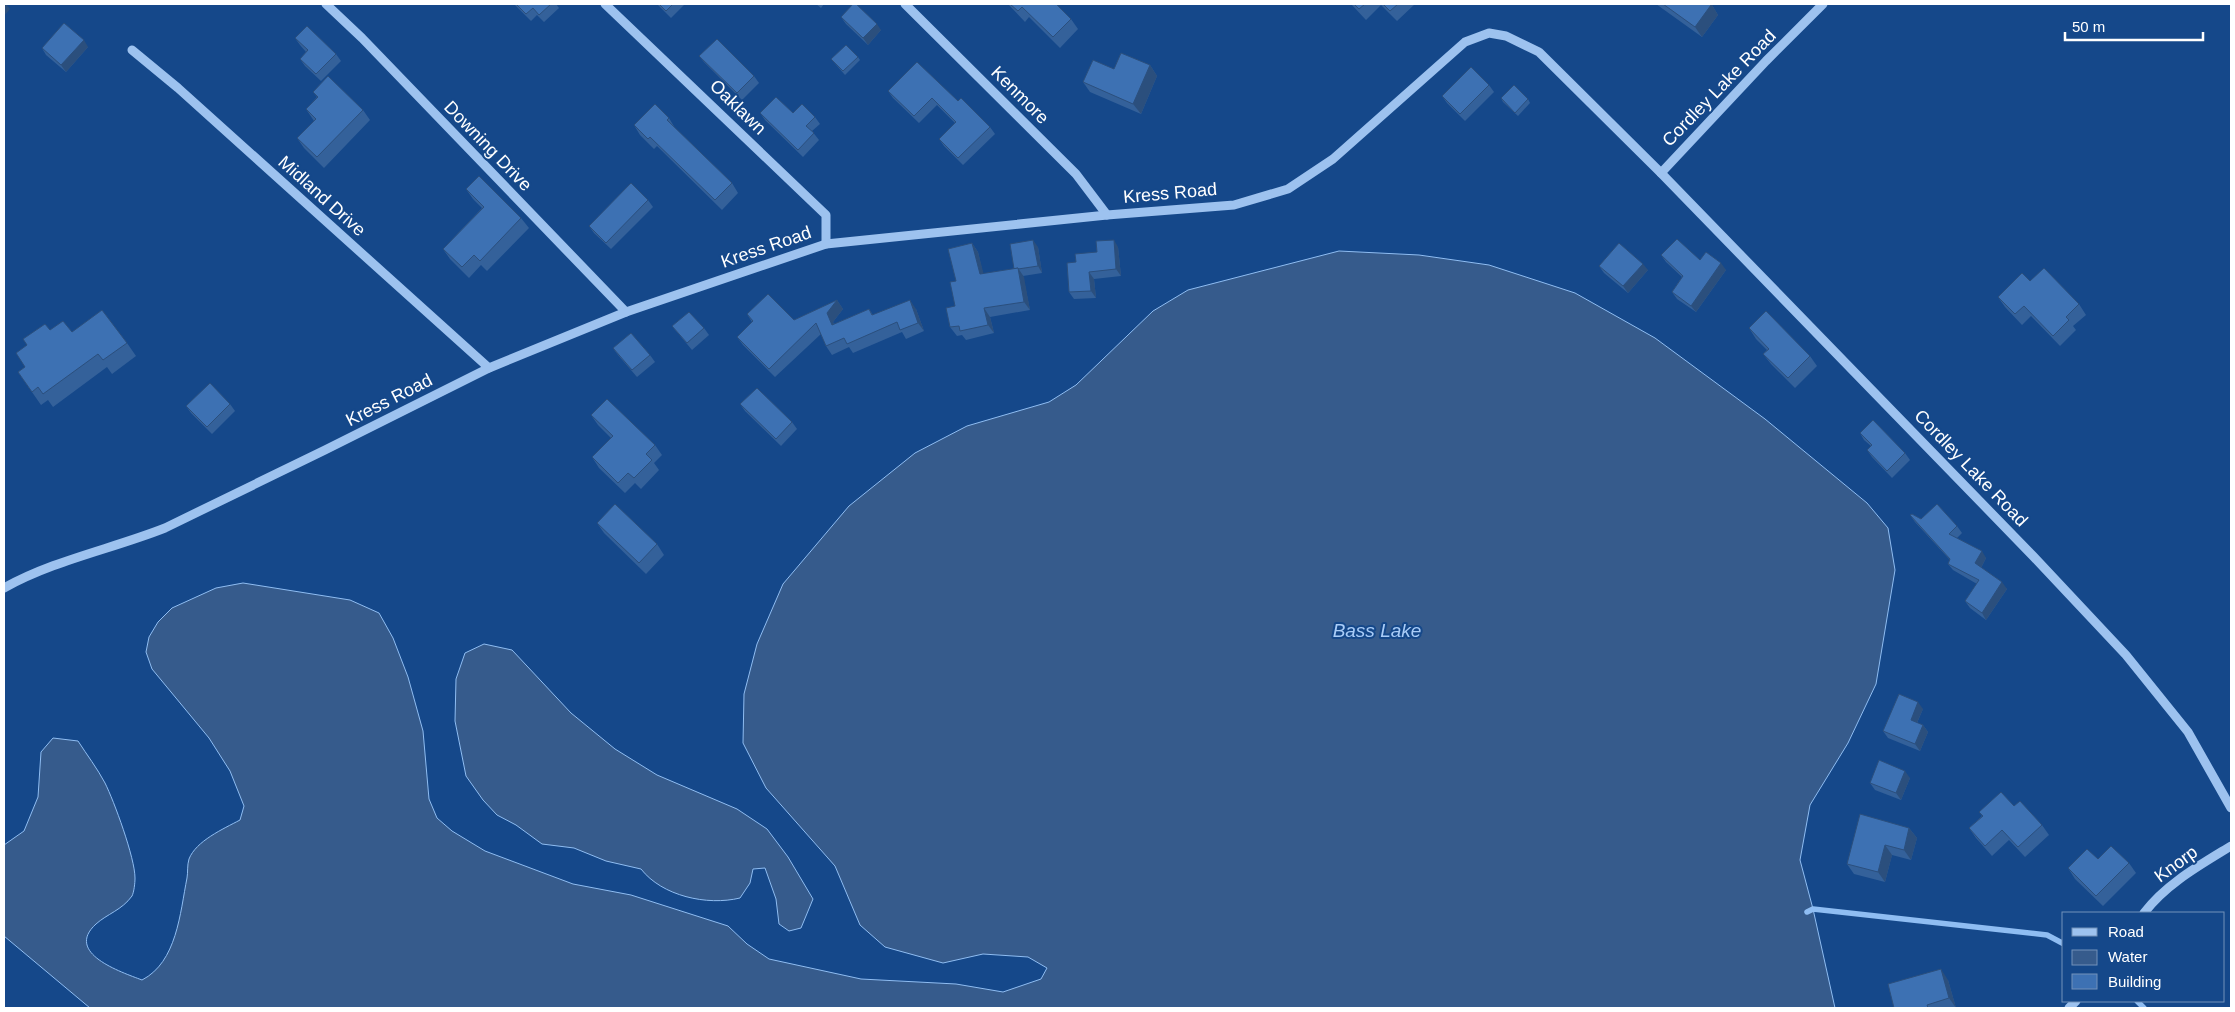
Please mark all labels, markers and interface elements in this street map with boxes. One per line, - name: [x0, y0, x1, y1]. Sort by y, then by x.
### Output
- scale bar: [2065, 10, 2202, 42]
- text: 50 m: [2072, 18, 2105, 35]
- street label: Cordley Lake Road: [1658, 26, 1780, 150]
- street label: Kenmore: [987, 62, 1053, 128]
- street label: Oaklawn: [706, 75, 770, 139]
- street label: Downing Drive: [440, 97, 536, 195]
- street label: Midland Drive: [274, 152, 370, 240]
- street label: Kress Road: [1122, 179, 1218, 207]
- street label: Kress Road: [718, 222, 814, 272]
- street label: Kress Road: [343, 370, 435, 430]
- street label: Cordley Lake Road: [1910, 406, 2032, 530]
- water label: Bass Lake: [1333, 620, 1421, 641]
- street label: Knorp: [2151, 842, 2201, 886]
- legend: [2062, 912, 2225, 1002]
- text: Road: [2108, 923, 2144, 940]
- text: Water: [2108, 948, 2147, 965]
- text: Building: [2108, 973, 2161, 990]

